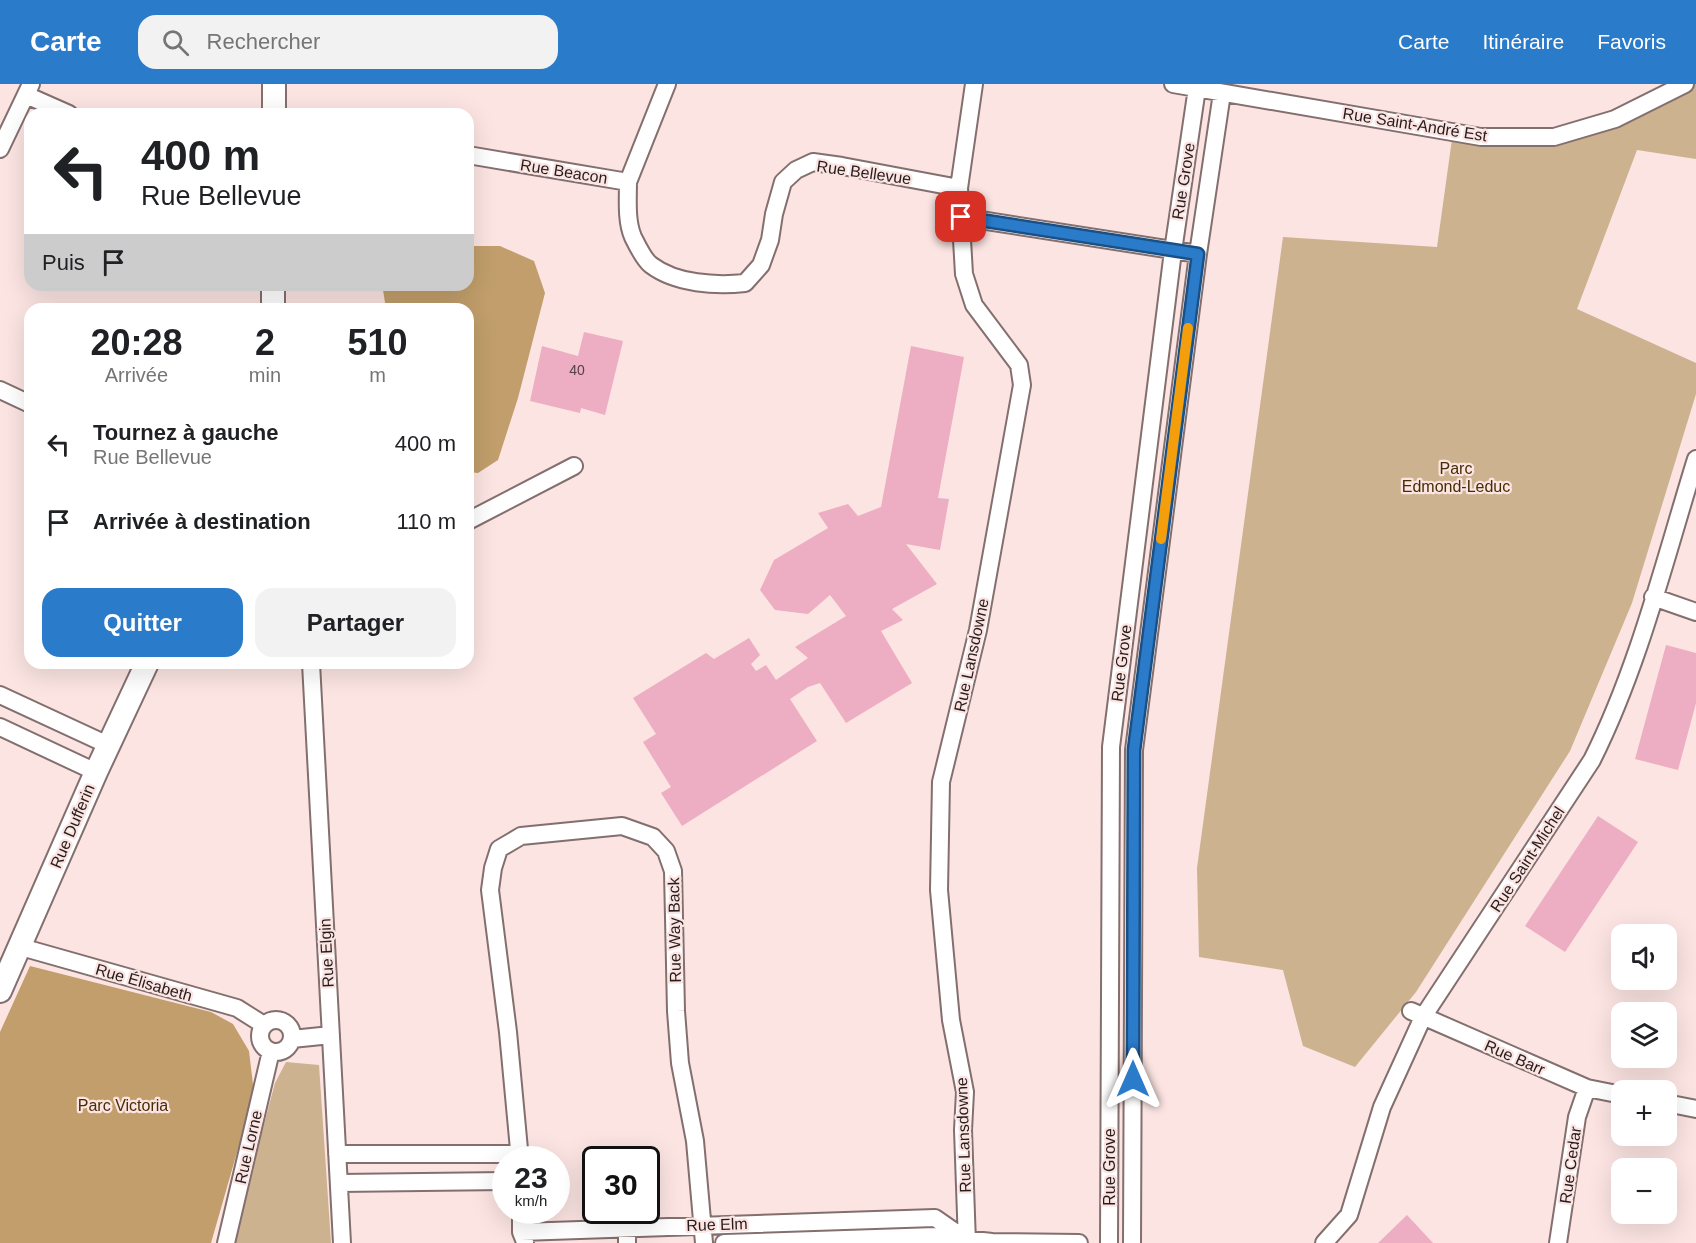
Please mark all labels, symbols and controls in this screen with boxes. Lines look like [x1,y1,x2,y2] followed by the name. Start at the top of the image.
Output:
[138,15,558,69] search box
[30,26,102,57] text: Carte
[159,26,192,59] icon: search
[207,29,320,54] text: Rechercher
[1398,30,1449,53] text: Carte
[1482,30,1564,53] text: Itinéraire
[1597,30,1666,53] text: Favoris
[1342,105,1489,144] street label: Rue Saint-André Est
[42,132,120,210] icon: left
[141,132,260,179] text: 400 m
[1169,141,1198,221] street label: Rue Grove
[519,156,609,187] street label: Rue Beacon
[816,157,912,188] street label: Rue Bellevue
[141,181,302,211] text: Rue Bellevue
[935,191,986,242] pin
[944,200,977,233] icon: arrive
[97,246,130,279] icon: arrive
[42,250,85,275] text: Puis
[90,322,182,363] text: 20:28
[255,322,275,363] text: 2
[347,322,408,363] text: 510
[569,362,585,378] house number: 40
[105,364,168,386] text: Arrivée
[249,364,281,386] text: min
[369,364,386,386] text: m
[93,420,278,445] text: Tournez à gauche
[42,428,75,461] icon: left
[395,431,456,456] text: 400 m
[93,446,212,468] text: Rue Bellevue
[1402,460,1510,495] park label: Parc Edmond-Leduc
[42,506,75,539] icon: arrive
[93,509,311,534] text: Arrivée à destination
[396,509,456,534] text: 110 m
[42,588,243,657] button: Quitter
[255,588,456,657] button: Partager
[951,597,992,713] street label: Rue Lansdowne
[1108,624,1135,702] street label: Rue Grove
[47,782,98,871] street label: Rue Dufferin
[1487,804,1568,915] street label: Rue Saint-Michel
[665,876,684,983] street label: Rue Way Back
[316,918,337,988] street label: Rue Elgin
[1611,924,1677,1224] map controls
[1611,924,1677,990] button: sound
[94,960,194,1004] street label: Rue Élisabeth
[1611,1002,1677,1068] button: layers
[1482,1037,1548,1079] street label: Rue Barr
[1101,1047,1165,1111] position arrow
[953,1077,974,1193] street label: Rue Lansdowne
[1611,1080,1677,1146] button: +
[78,1097,168,1114] park label: Parc Victoria
[232,1109,265,1185] street label: Rue Lorne
[1557,1125,1584,1205] street label: Rue Cedar
[1101,1128,1118,1206] street label: Rue Grove
[582,1146,660,1224] speed limit sign: 30
[1611,1158,1677,1224] button: −
[514,1161,548,1194] text: 23
[515,1192,547,1209] text: km/h
[686,1215,748,1234] street label: Rue Elm

